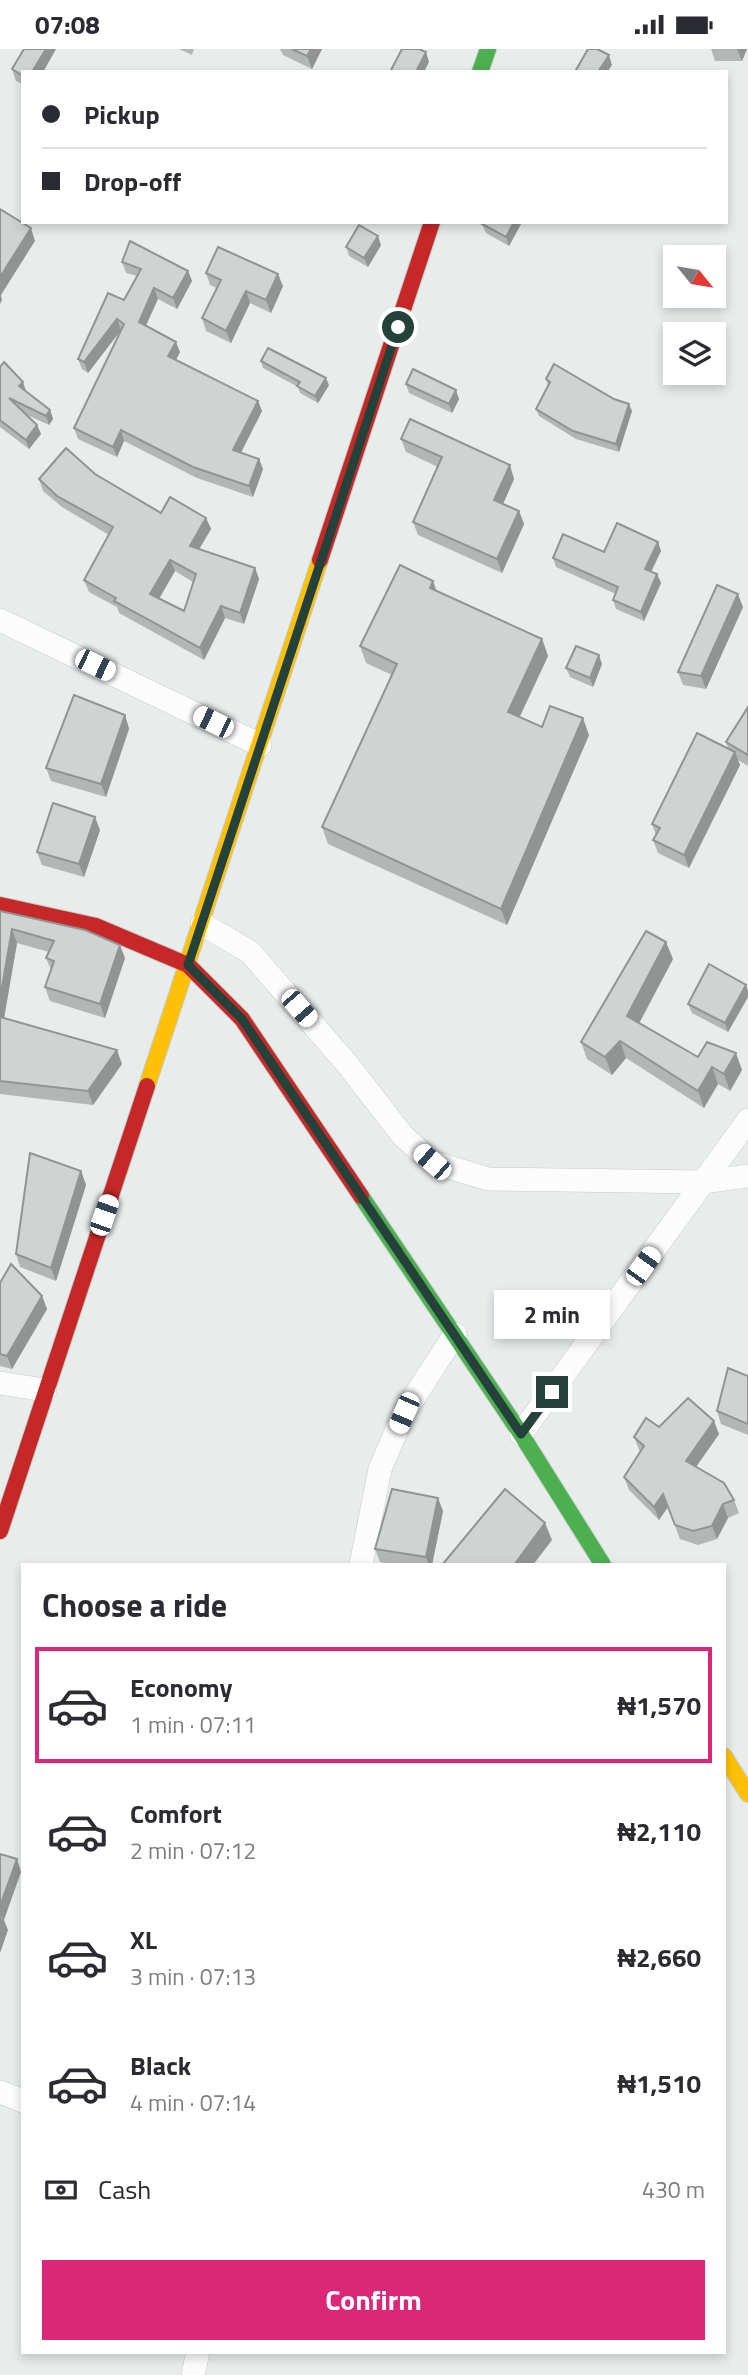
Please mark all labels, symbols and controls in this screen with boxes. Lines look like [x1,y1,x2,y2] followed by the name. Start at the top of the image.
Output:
[35,5,100,44] text: 07:08
[84,95,160,134] text: Pickup
[84,162,181,201] text: Drop-off
[663,245,726,308] north arrow
[663,245,726,385] map controls
[382,311,414,343] route start
[663,322,726,385] button: layers
[72,646,119,684] car
[190,703,237,741] car
[278,985,321,1031] car
[410,1140,455,1184] car
[88,1192,121,1238] car
[623,1243,664,1289] car
[494,1291,610,1339] callout: 2 min
[524,1297,580,1332] text: 2 min
[536,1376,568,1408] route end
[387,1390,422,1436] car
[42,1581,227,1629] text: Choose a ride
[130,1668,232,1707] text: Economy
[46,1674,109,1737] icon: car
[617,1686,701,1725] text: ₦1,570
[130,1707,256,1742] text: 1 min · 07:11
[130,1794,222,1833] text: Comfort
[46,1800,109,1863] icon: car
[617,1812,701,1851] text: ₦2,110
[130,1833,256,1868] text: 2 min · 07:12
[130,1920,157,1959] text: XL
[46,1926,109,1989] icon: car
[617,1938,701,1977] text: ₦2,660
[130,1959,256,1994] text: 3 min · 07:13
[130,2046,191,2085] text: Black
[46,2052,109,2115] icon: car
[617,2064,701,2103] text: ₦1,510
[130,2085,256,2120] text: 4 min · 07:14
[98,2170,151,2209] text: Cash
[42,2171,80,2209] icon: cash
[642,2172,705,2207] text: 430 m
[42,2260,705,2340] button: Confirm

